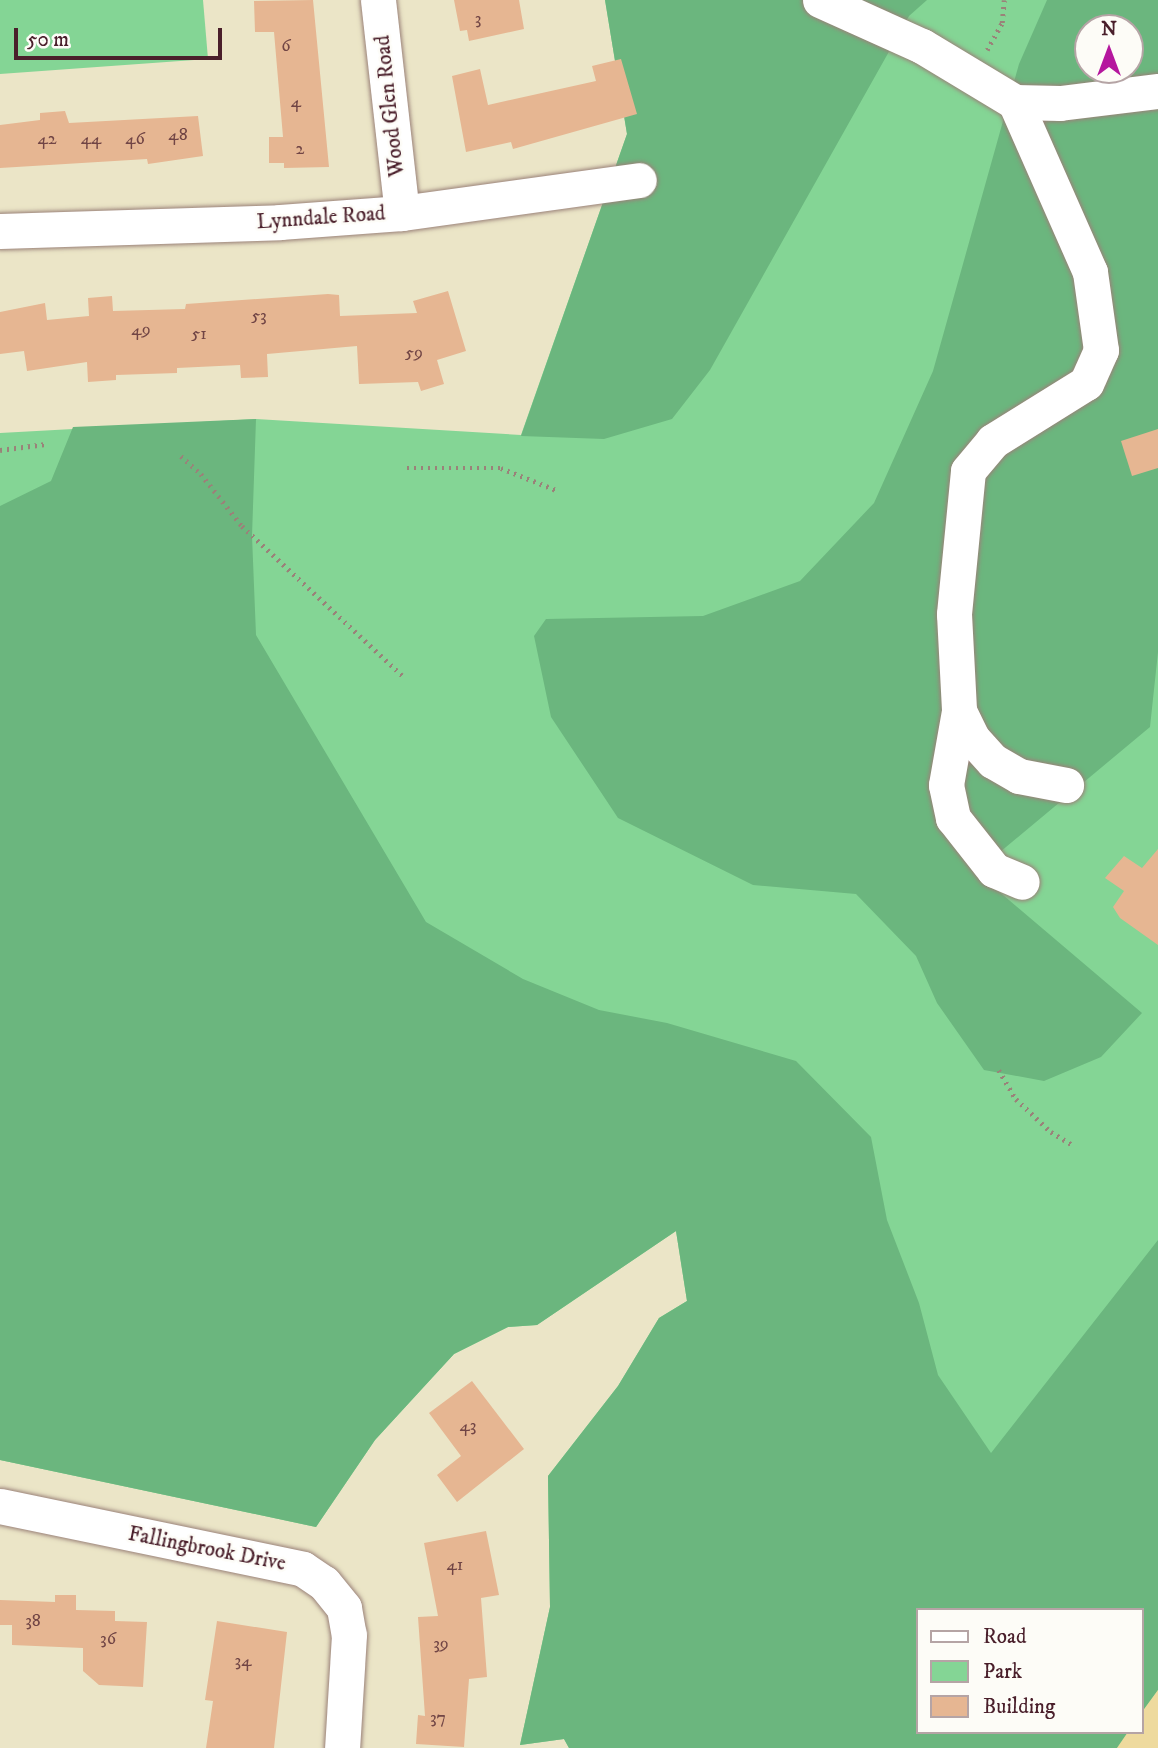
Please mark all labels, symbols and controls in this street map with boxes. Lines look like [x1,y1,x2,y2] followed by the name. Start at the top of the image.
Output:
[475,8,481,30] house number: 3
[18,14,226,58] scale bar
[1074,14,1144,84] north arrow
[1101,18,1117,41] text: N
[27,27,69,53] text: 50 m
[370,34,410,178] street label: Wood Glen Road
[281,35,291,57] house number: 6
[291,91,301,113] house number: 4
[168,124,188,146] house number: 48
[37,128,57,150] house number: 42
[81,128,101,150] house number: 44
[125,128,145,150] house number: 46
[296,138,304,160] house number: 2
[256,201,386,235] street label: Lynndale Road
[251,305,267,327] house number: 53
[131,319,151,341] house number: 49
[191,323,207,345] house number: 51
[405,342,423,364] house number: 59
[459,1415,477,1437] house number: 43
[126,1521,288,1577] street label: Fallingbrook Drive
[447,1554,463,1576] house number: 41
[916,1608,1144,1734] legend
[25,1610,41,1632] house number: 38
[983,1624,1027,1650] text: Road
[100,1628,116,1650] house number: 36
[433,1633,449,1655] house number: 39
[234,1650,252,1672] house number: 34
[983,1659,1022,1685] text: Park
[983,1694,1055,1720] text: Building
[430,1707,446,1729] house number: 37

